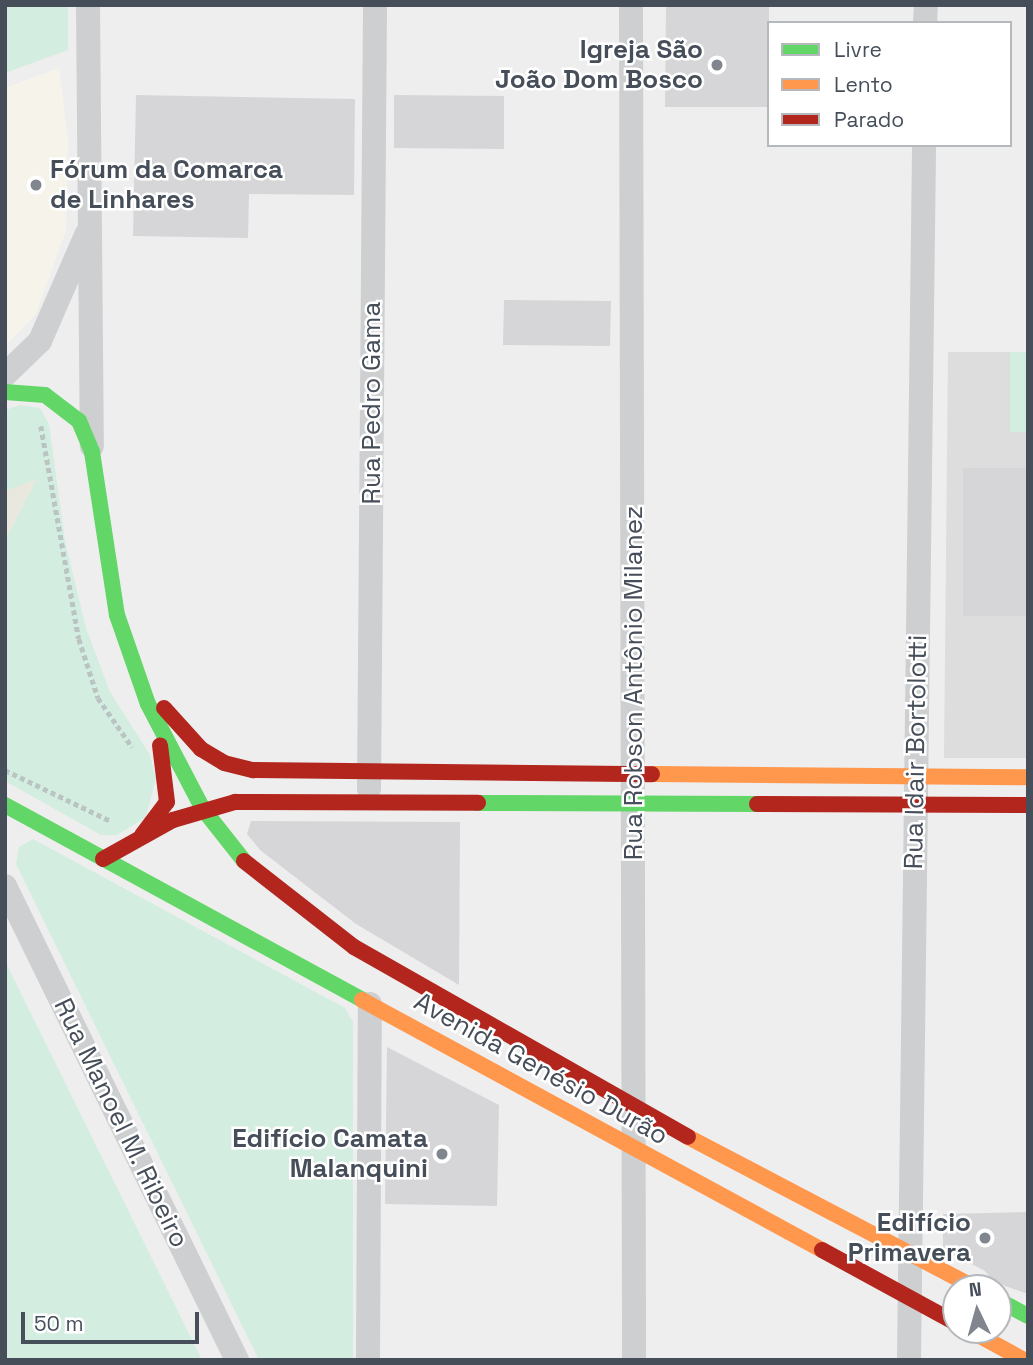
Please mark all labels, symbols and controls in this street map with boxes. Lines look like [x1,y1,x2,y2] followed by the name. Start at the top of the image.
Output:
[767,21,1012,147] legend
[495,34,703,96] place label: Igreja São João Dom Bosco
[834,36,882,63] text: Livre
[709,57,725,73] marker: Igreja São João Dom Bosco
[834,71,893,98] text: Lento
[834,106,904,133] text: Parado
[50,154,283,216] place label: Fórum da Comarca de Linhares
[28,177,44,193] marker: Fórum da Comarca de Linhares
[356,302,388,504] street label: Rua Pedro Gama
[618,506,650,860] street label: Rua Robson Antônio Milanez
[898,634,934,870] street label: Rua Idair Bortolotti
[409,986,673,1152] street label: Avenida Genésio Durão
[47,993,195,1253] street label: Rua Manoel M. Ribeiro
[232,1123,428,1184] place label: Edifício Camata Malanquini
[434,1146,450,1162] marker: Edifício Camata Malanquini
[848,1207,971,1268] place label: Edifício Primavera
[977,1230,993,1246] marker: Edifício Primavera
[942,1274,1012,1344] north arrow
[968,1277,983,1303] text: N
[24,1298,203,1342] scale bar
[34,1310,84,1337] text: 50 m

